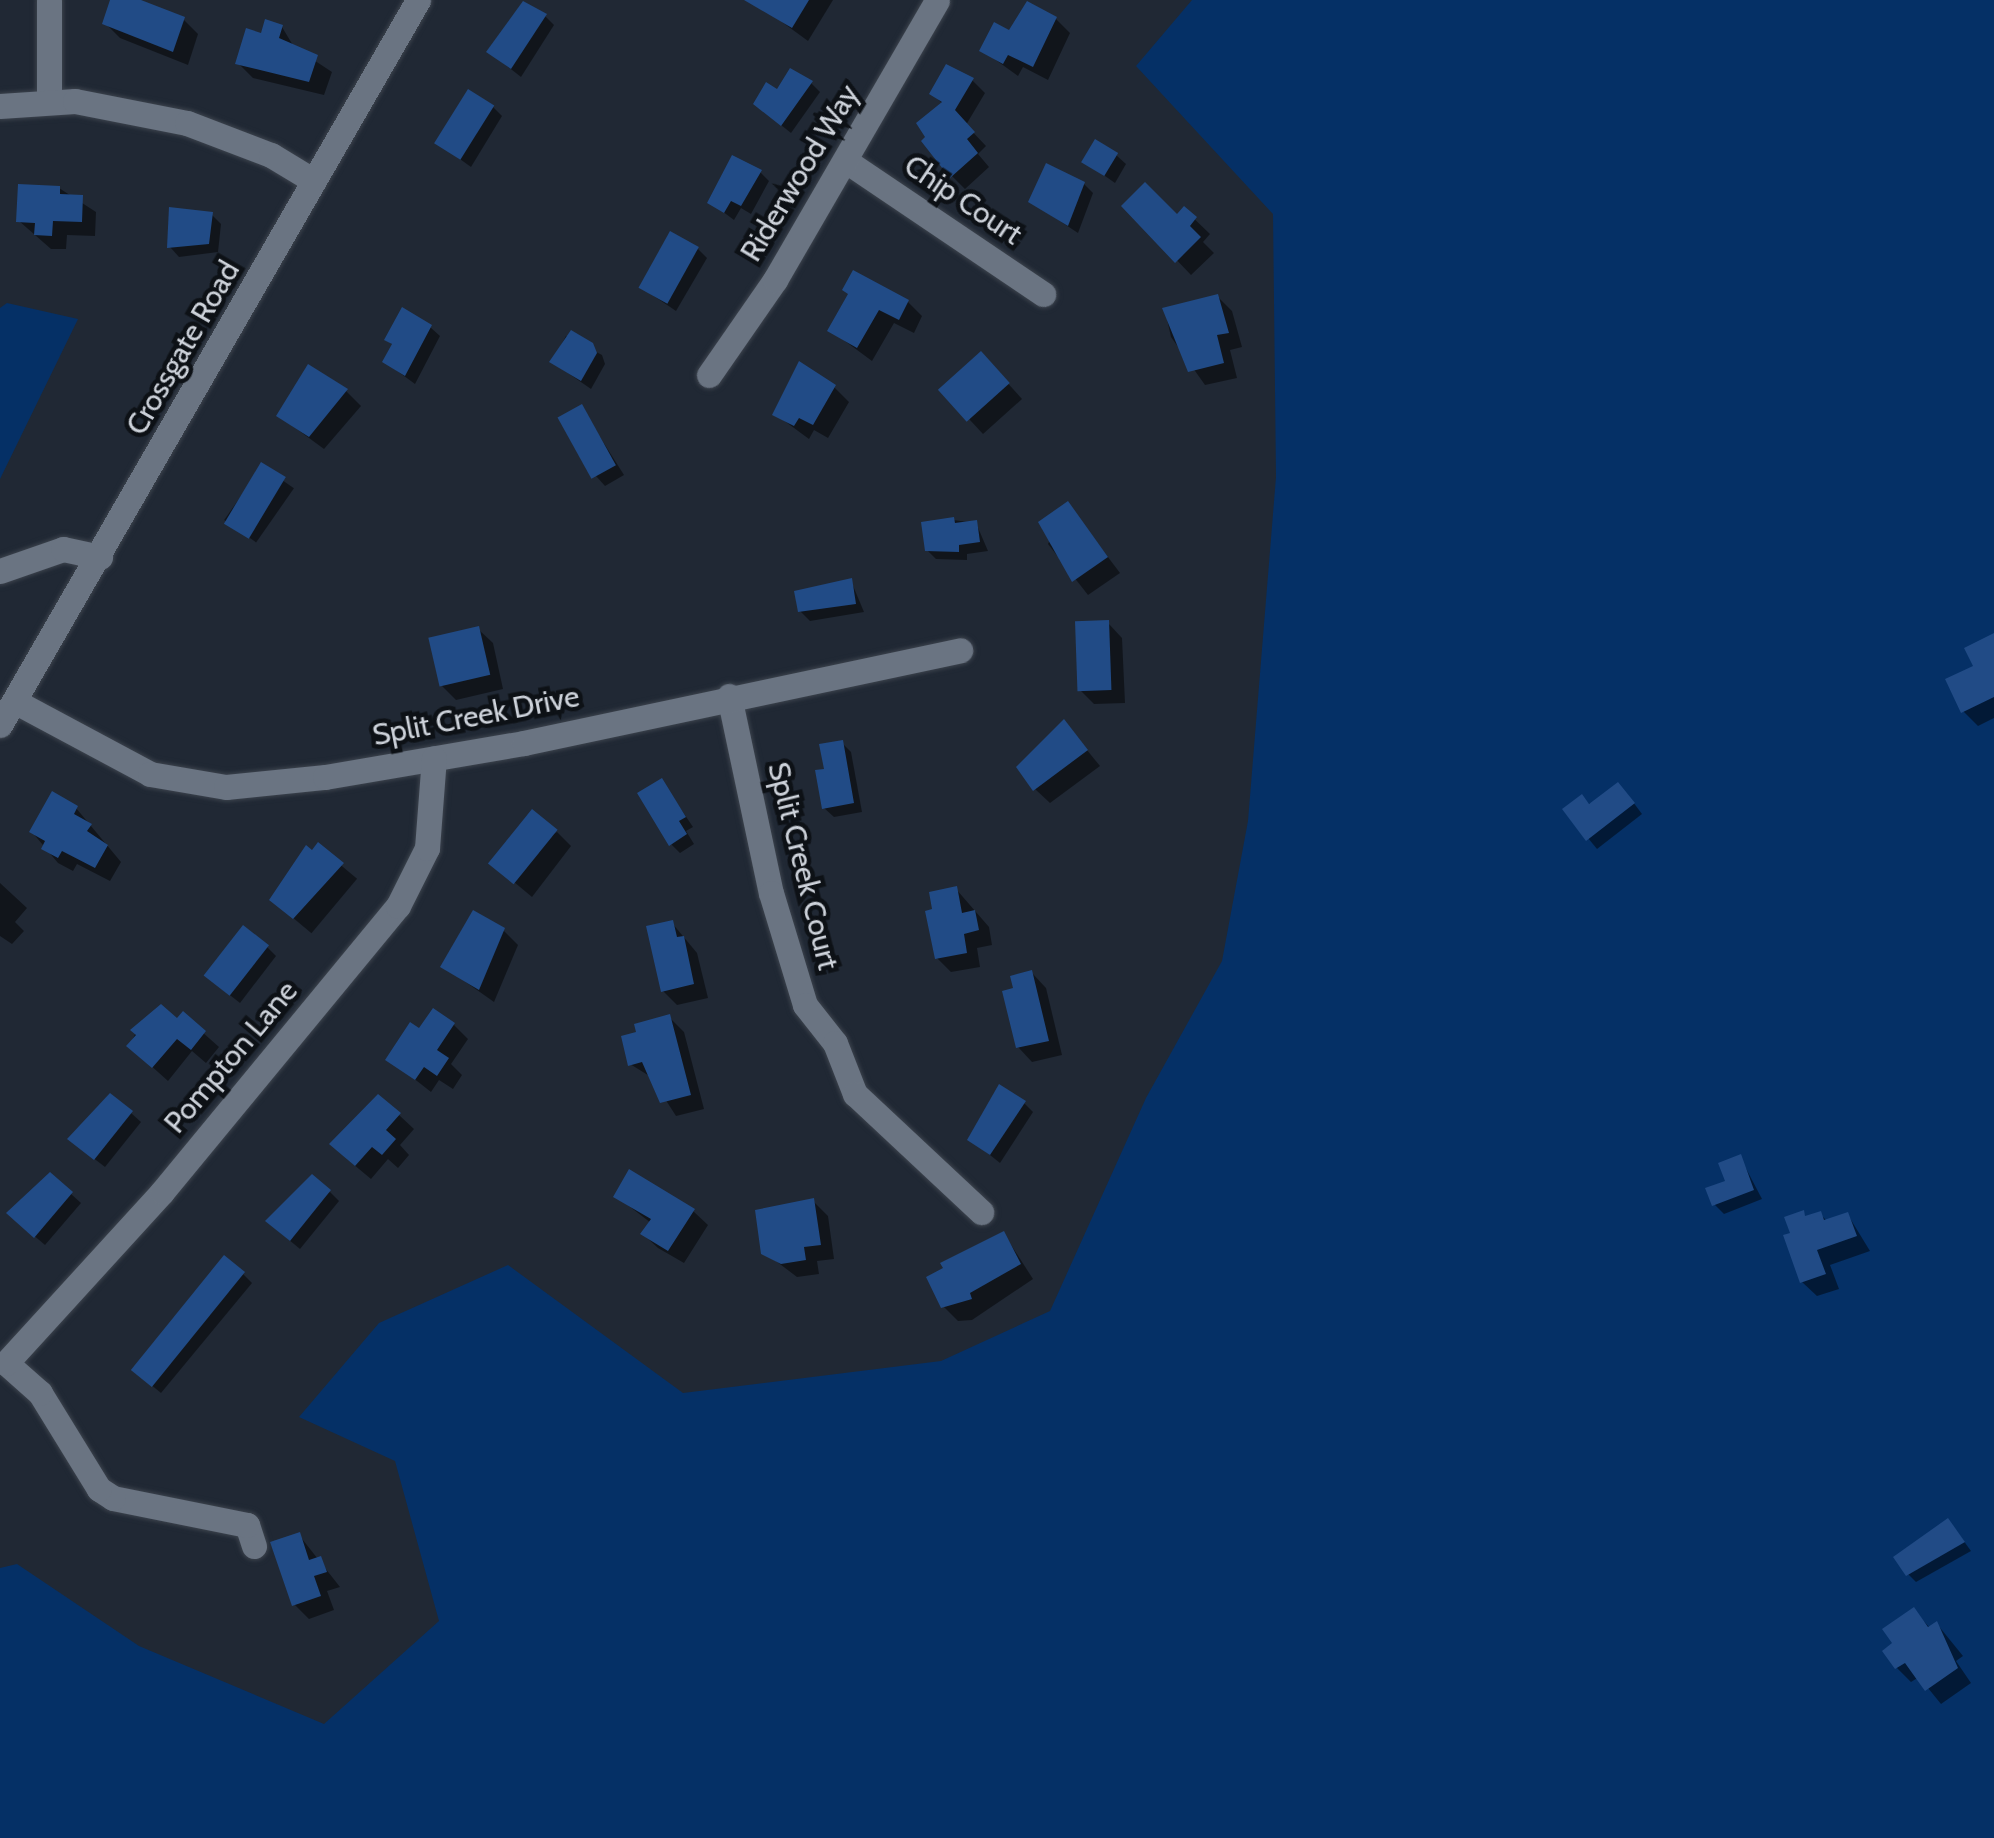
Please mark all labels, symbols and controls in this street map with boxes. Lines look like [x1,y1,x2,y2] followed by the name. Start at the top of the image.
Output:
[733,78,867,268] street label: Riderwood Way
[897,147,1029,253] street label: Chip Court
[119,255,247,441] street label: Crossgate Road
[370,678,582,754] street label: Split Creek Drive
[760,759,846,973] street label: Split Creek Court
[157,974,305,1140] street label: Pompton Lane

